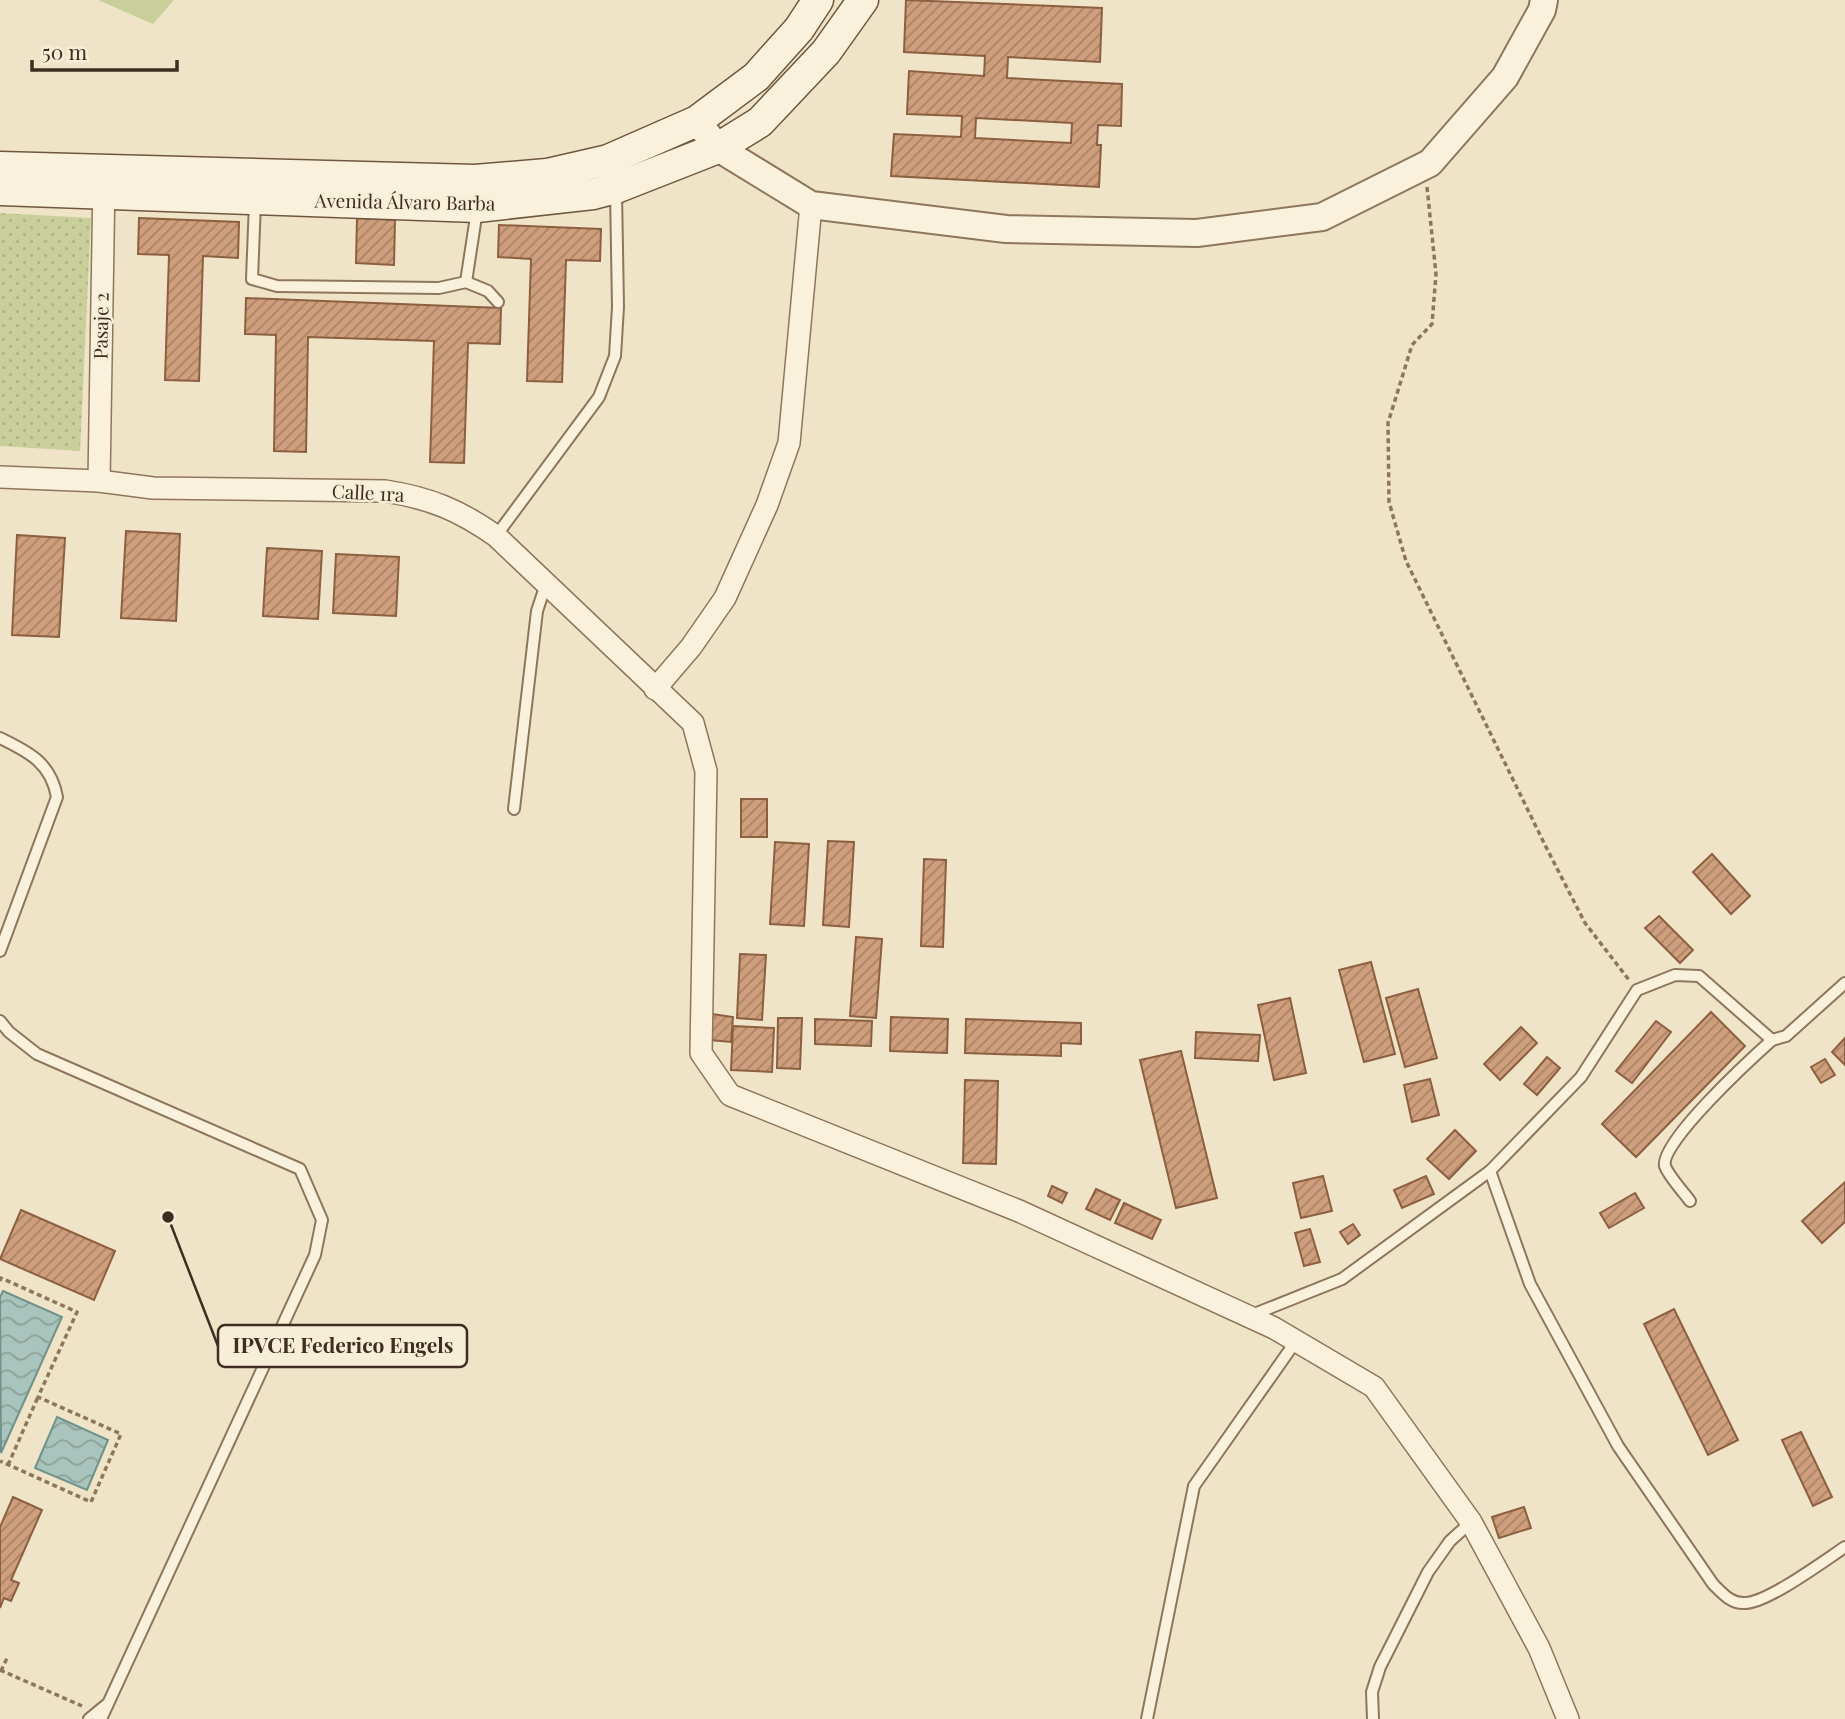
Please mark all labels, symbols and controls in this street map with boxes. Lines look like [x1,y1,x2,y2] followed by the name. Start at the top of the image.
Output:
[32,28,177,72] scale bar
[42,37,88,65] text: 50 m
[313,186,496,216] street label: Avenida Álvaro Barba
[86,292,114,360] street label: Pasaje 2
[331,477,405,507] street label: Calle 1ra
[218,1325,467,1367] callout: IPVCE Federico Engels
[233,1330,453,1358] text: IPVCE Federico Engels

